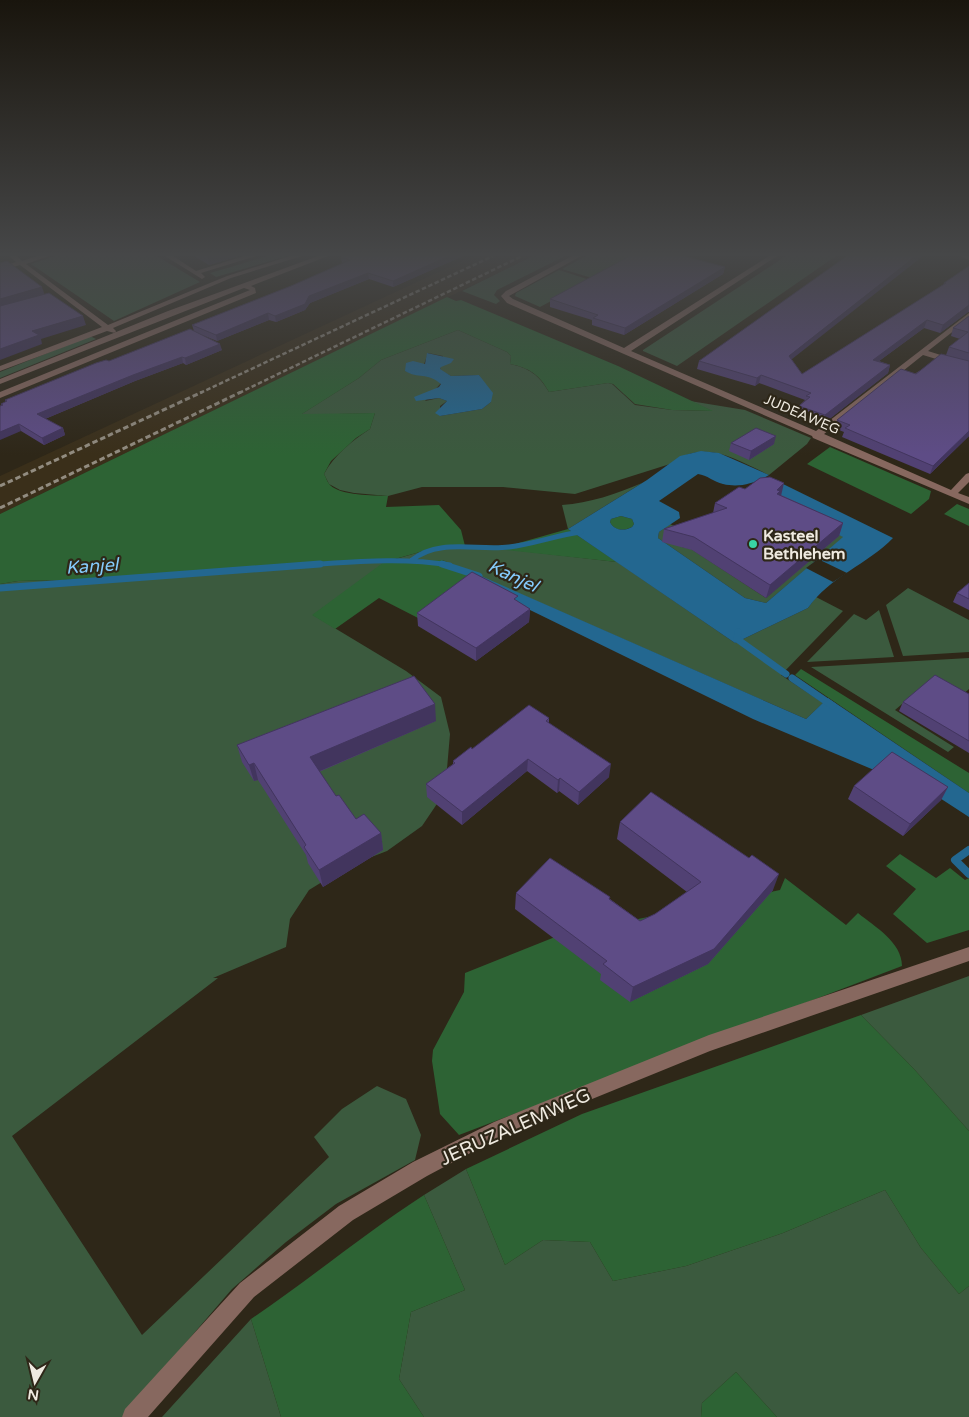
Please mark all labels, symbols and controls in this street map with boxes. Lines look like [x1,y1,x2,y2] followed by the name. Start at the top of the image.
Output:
[761,391,842,438] street label: JUDEAWEG
[763,526,845,564] place label: Kasteel Bethlehem
[747,538,759,550] marker: Kasteel Bethlehem
[65,553,121,579] water label: Kanjel
[485,555,544,598] water label: Kanjel
[437,1084,594,1170] street label: JERUZALEMWEG
[10,1357,60,1407] north arrow
[27,1385,40,1404] text: N

